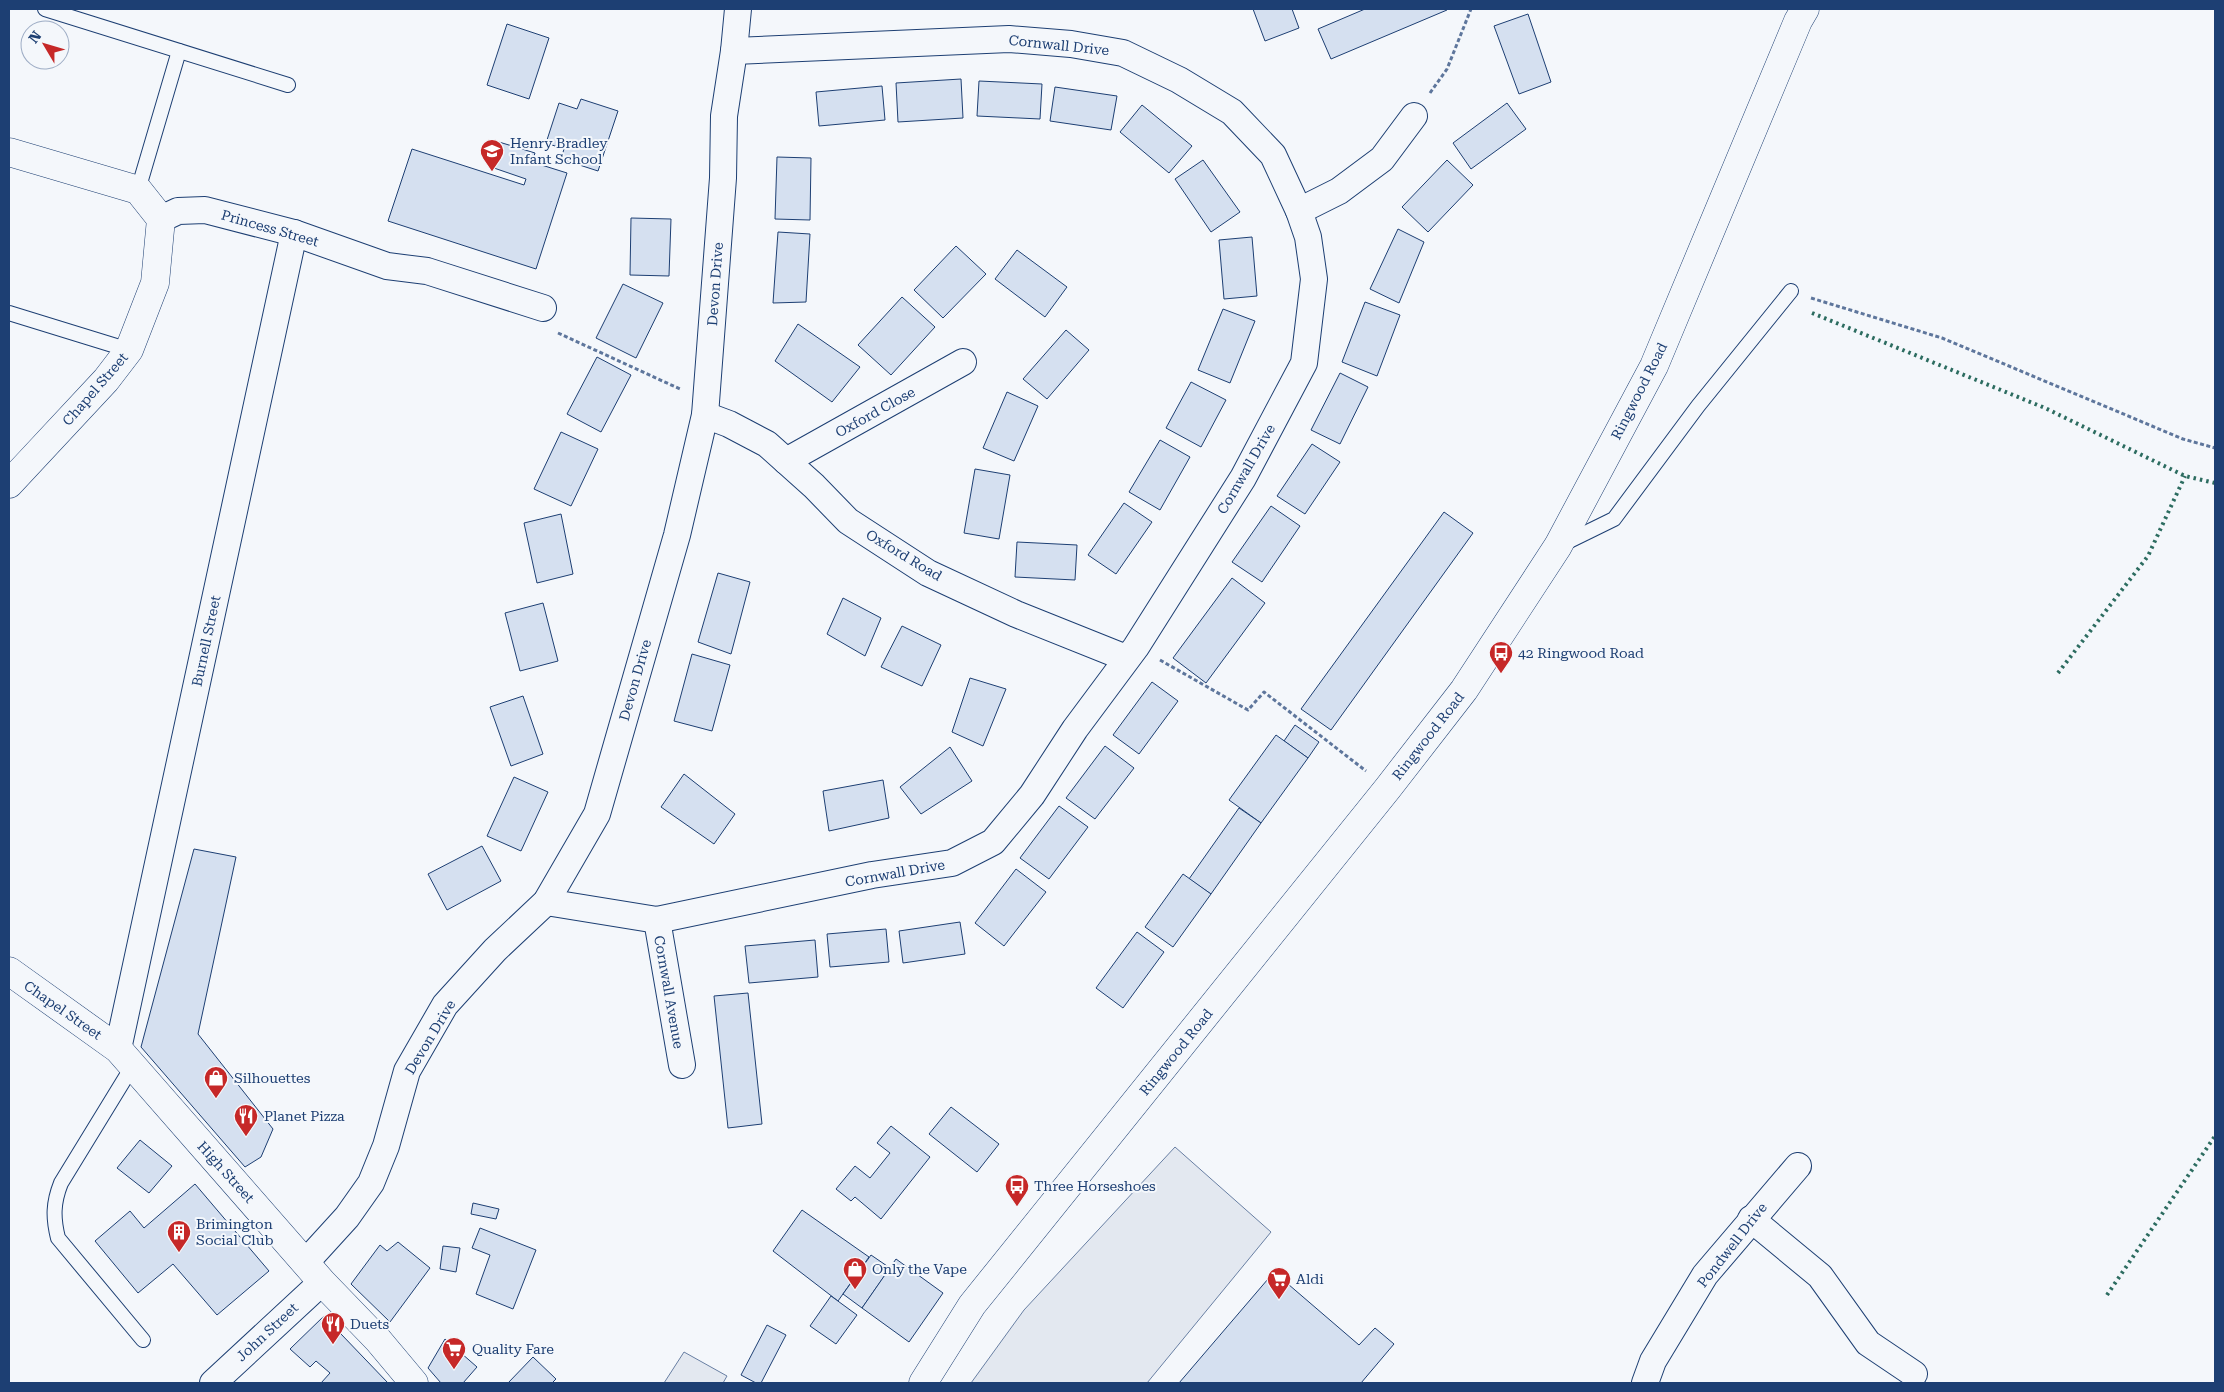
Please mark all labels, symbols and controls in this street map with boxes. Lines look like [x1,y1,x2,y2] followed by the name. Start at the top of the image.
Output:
[20,20,70,70] north arrow
[25,28,45,46] text: N
[1008,32,1110,58] street label: Cornwall Drive
[510,135,608,167] place label: Henry Bradley Infant School
[479,138,505,172] school or university icon: Henry Bradley Infant School
[219,206,321,250] street label: Princess Street
[704,241,726,326] street label: Devon Drive
[1608,340,1670,442] street label: Ringwood Road
[59,349,131,429] street label: Chapel Street
[832,383,918,440] street label: Oxford Close
[1214,421,1278,517] street label: Cornwall Drive
[863,526,945,584] street label: Oxford Road
[189,594,223,688] street label: Burnell Street
[616,637,654,723] street label: Devon Drive
[1488,640,1514,674] bus stop icon: 42 Ringwood Road
[1518,645,1644,661] place label: 42 Ringwood Road
[1389,689,1467,783] street label: Ringwood Road
[844,856,946,890] street label: Cornwall Drive
[651,934,687,1050] street label: Cornwall Avenue
[21,977,105,1043] street label: Chapel Street
[402,997,459,1077] street label: Devon Drive
[1136,1005,1216,1099] street label: Ringwood Road
[203,1065,229,1099] shop icon: Silhouettes
[234,1070,311,1086] place label: Silhouettes
[233,1103,259,1137] restaurant icon: Planet Pizza
[264,1108,345,1124] place label: Planet Pizza
[194,1138,258,1206] street label: High Street
[1004,1173,1030,1207] bus stop icon: Three Horseshoes
[1034,1178,1156,1194] place label: Three Horseshoes
[1694,1199,1770,1290] street label: Pondwell Drive
[196,1216,273,1248] place label: Brimington Social Club
[166,1219,192,1253] building icon: Brimington Social Club
[842,1256,868,1290] shop icon: Only the Vape
[872,1261,967,1277] place label: Only the Vape
[1266,1266,1292,1300] supermarket icon: Aldi
[1296,1271,1324,1287] place label: Aldi
[233,1300,301,1364] street label: John Street
[320,1311,346,1345] restaurant icon: Duets
[350,1316,389,1332] place label: Duets
[441,1336,467,1370] supermarket icon: Quality Fare
[472,1341,554,1357] place label: Quality Fare

